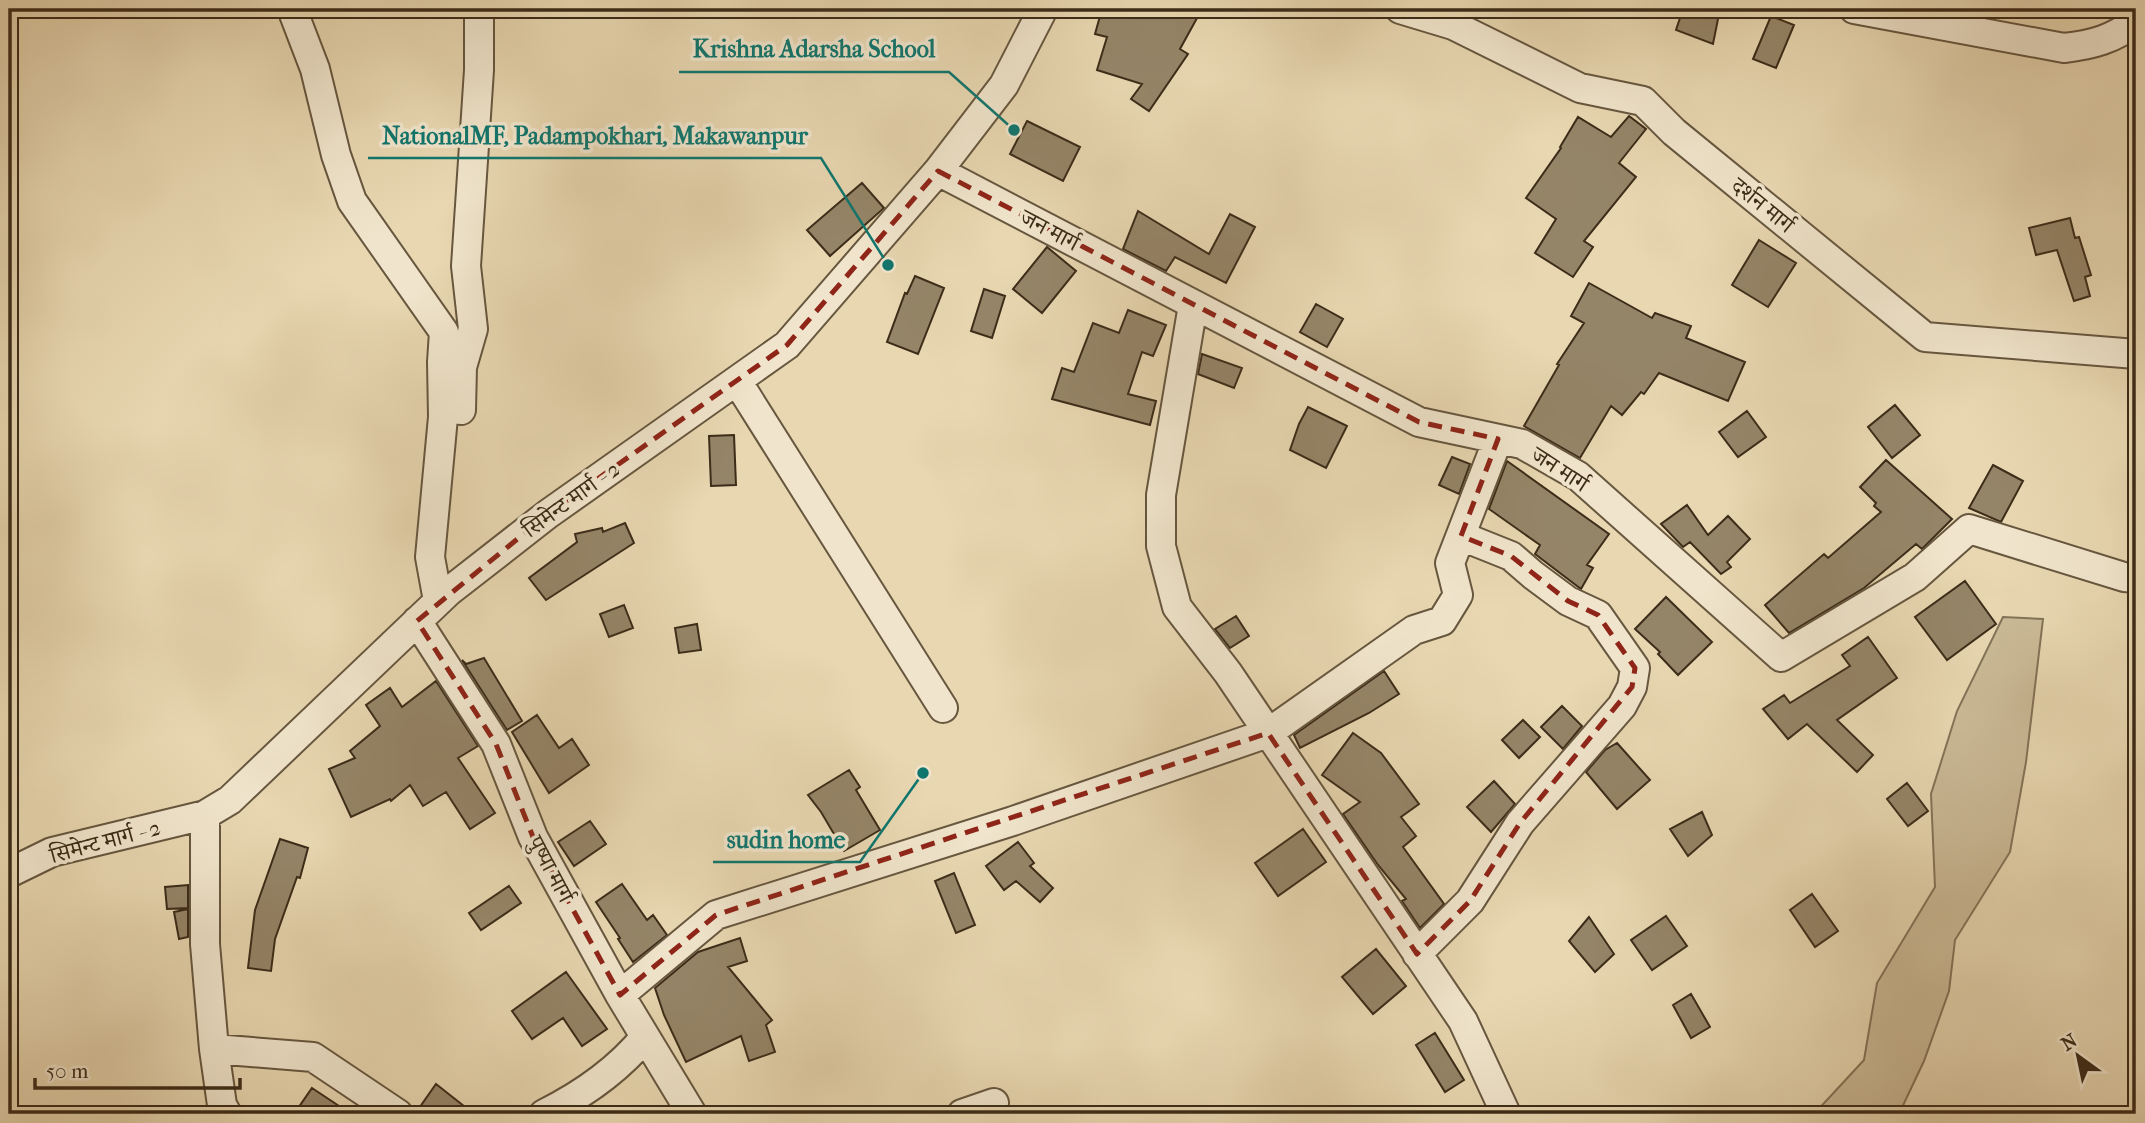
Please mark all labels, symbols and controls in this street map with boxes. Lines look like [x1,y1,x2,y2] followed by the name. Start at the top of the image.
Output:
[679,27,949,72] callout: Krishna Adarsha School
[693,35,936,63] text: Krishna Adarsha School
[368,113,821,158] callout: NationalMF, Padampokhari, Makawanpur
[382,122,809,150] text: NationalMF, Padampokhari, Makawanpur
[1725,171,1800,239] street label: दर्शन मार्ग
[1015,203,1085,258] street label: जन मार्ग
[1525,440,1594,498] street label: जन मार्ग
[517,455,625,544] street label: सिमेन्ट मार्ग - 2
[46,814,164,869] street label: सिमेन्ट मार्ग - 2
[713,817,860,862] callout: sudin home
[727,826,845,854] text: sudin home
[521,830,580,908] street label: पुष्पा मार्ग
[2044,1021,2114,1092] north arrow
[2057,1029,2082,1056] text: N
[35,1046,240,1090] scale bar
[46,1059,89,1083] text: 50 m

